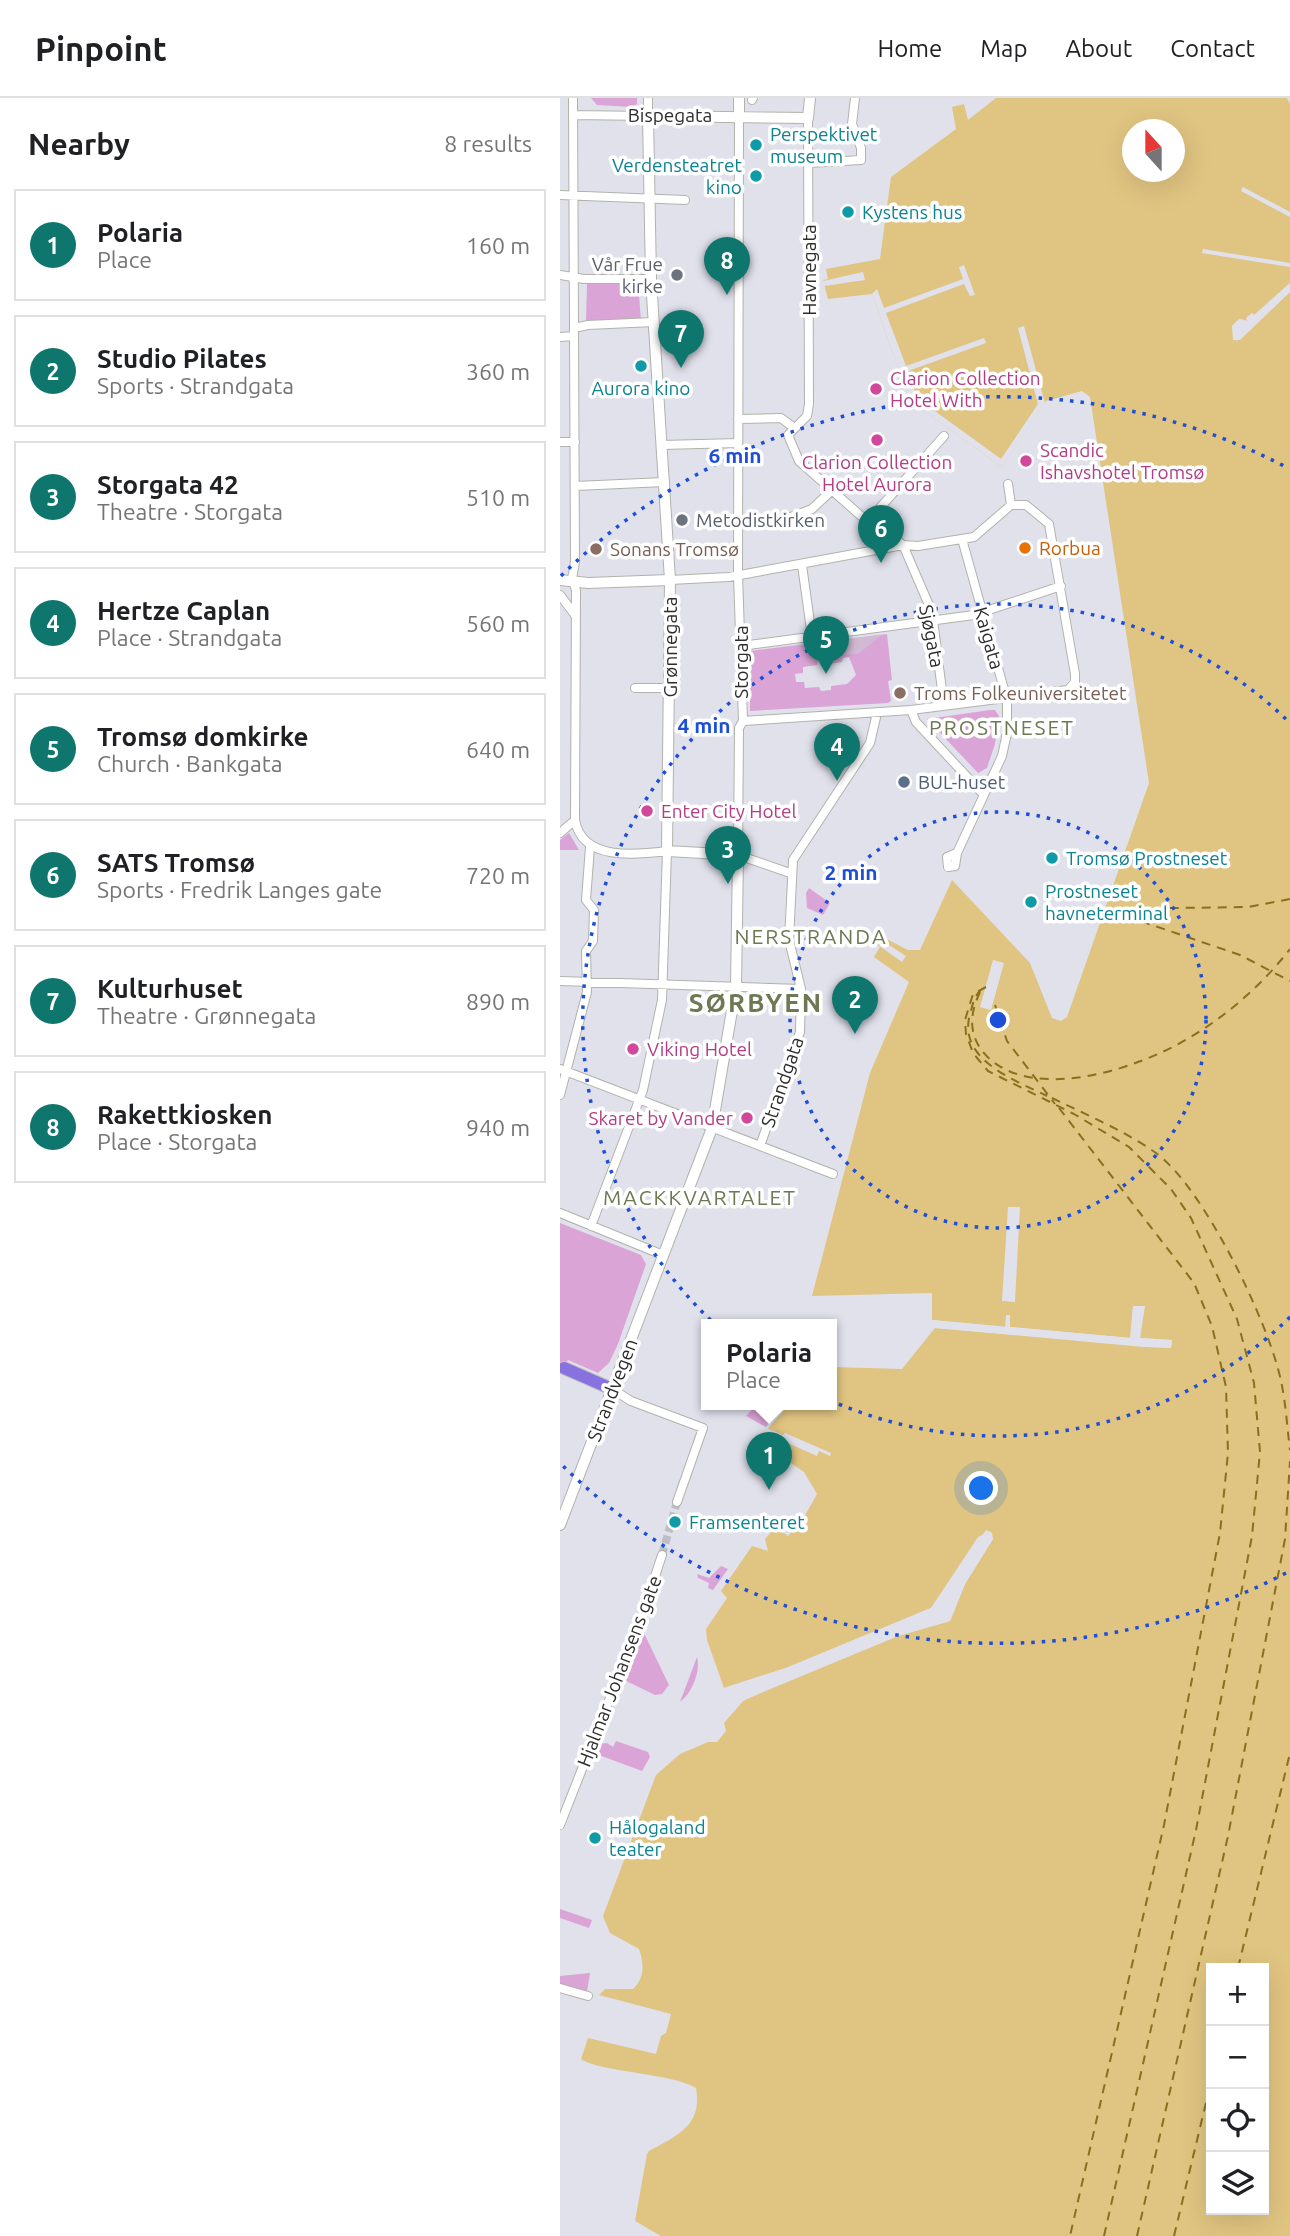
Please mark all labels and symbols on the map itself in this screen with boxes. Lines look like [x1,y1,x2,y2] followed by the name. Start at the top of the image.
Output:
[628,104,712,126] street label: Bispegata
[1122,119,1185,182] north arrow
[770,123,878,167] place label: Perspektivet museum
[748,137,764,153] marker: Perspektivet museum
[612,154,743,198] place label: Verdensteatret kino
[748,168,764,184] marker: Verdensteatret kino
[862,201,962,223] place label: Kystens hus
[840,204,856,220] marker: Kystens hus
[798,224,820,316] street label: Havnegata
[704,237,750,295] pin: 8
[592,253,663,297] place label: Vår Frue kirke
[669,267,685,283] marker: Vår Frue kirke
[658,310,704,368] pin: 7
[633,358,649,374] marker: Aurora kino
[890,367,1041,411] place label: Clarion Collection Hotel With
[592,377,690,399] place label: Aurora kino
[868,381,884,397] marker: Clarion Collection Hotel With
[869,432,885,448] marker: Clarion Collection Hotel Aurora
[1040,439,1204,483] place label: Scandic Ishavshotel Tromsø
[708,443,762,467] text: 6 min
[802,451,952,495] place label: Clarion Collection Hotel Aurora
[1018,453,1034,469] marker: Scandic Ishavshotel Tromsø
[858,505,904,563] pin: 6
[696,509,825,531] place label: Metodistkirken
[674,512,690,528] marker: Metodistkirken
[1039,537,1101,559] place label: Rorbua
[610,538,739,560] place label: Sonans Tromsø
[1017,540,1033,556] marker: Rorbua
[588,541,604,557] marker: Sonans Tromsø
[659,597,681,697] street label: Grønnegata
[915,603,949,669] street label: Sjøgata
[970,604,1008,672] street label: Kaigata
[803,616,849,674] pin: 5
[730,625,752,699] street label: Storgata
[914,682,1127,704] place label: Troms Folkeuniversitetet
[892,685,908,701] marker: Troms Folkeuniversitetet
[677,713,731,737] text: 4 min
[929,715,1075,739] district label: PROSTNESET
[814,723,860,781] pin: 4
[918,771,1006,793] place label: BUL-huset
[896,774,912,790] marker: BUL-huset
[661,800,797,822] place label: Enter City Hotel
[639,803,655,819] marker: Enter City Hotel
[705,826,751,884] pin: 3
[1066,847,1228,869] place label: Tromsø Prostneset
[1044,850,1060,866] marker: Tromsø Prostneset
[824,860,878,884] text: 2 min
[1045,880,1168,924] place label: Prostneset havneterminal
[1023,894,1039,910] marker: Prostneset havneterminal
[734,924,888,948] district label: NERSTRANDA
[832,976,878,1034] pin: 2
[689,988,823,1017] district label: SØRBYEN
[986,1008,1010,1032] centre of rings
[756,1034,808,1130] street label: Strandgata
[647,1038,752,1060] place label: Viking Hotel
[625,1041,641,1057] marker: Viking Hotel
[588,1107,733,1129] place label: Skaret by Vander
[739,1110,755,1126] marker: Skaret by Vander
[603,1185,797,1209] district label: MACKKVARTALET
[582,1335,642,1445] street label: Strandvegen
[746,1432,792,1490] pin: 1
[964,1471,998,1505] your location
[689,1511,805,1533] place label: Framsenteret
[667,1514,683,1530] marker: Framsenteret
[572,1572,666,1770] street label: Hjalmar Johansens gate
[609,1816,706,1860] place label: Hålogaland teater
[587,1830,603,1846] marker: Hålogaland teater

